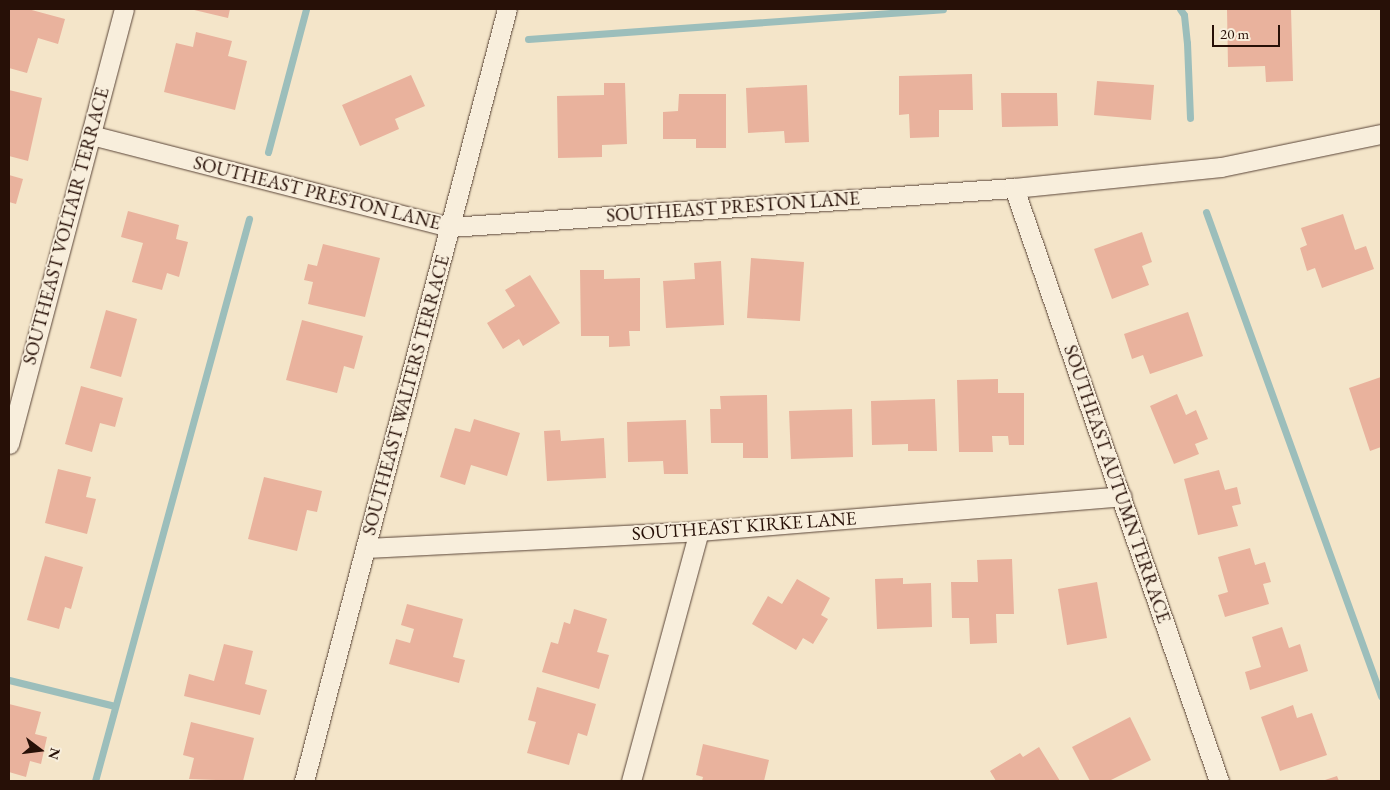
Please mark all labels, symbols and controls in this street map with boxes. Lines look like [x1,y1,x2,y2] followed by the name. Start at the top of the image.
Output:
[1215,15,1282,47] scale bar
[1220,24,1249,43] text: 20 m
[18,85,114,367] street label: SOUTHEAST VOLTAIR TERRACE
[191,151,443,235] street label: SOUTHEAST PRESTON LANE
[606,187,860,227] street label: SOUTHEAST PRESTON LANE
[358,252,454,538] street label: SOUTHEAST WALTERS TERRACE
[1059,342,1175,626] street label: SOUTHEAST AUTUMN TERRACE
[631,507,857,545] street label: SOUTHEAST KIRKE LANE
[15,725,65,775] north arrow
[44,746,65,762] text: N

